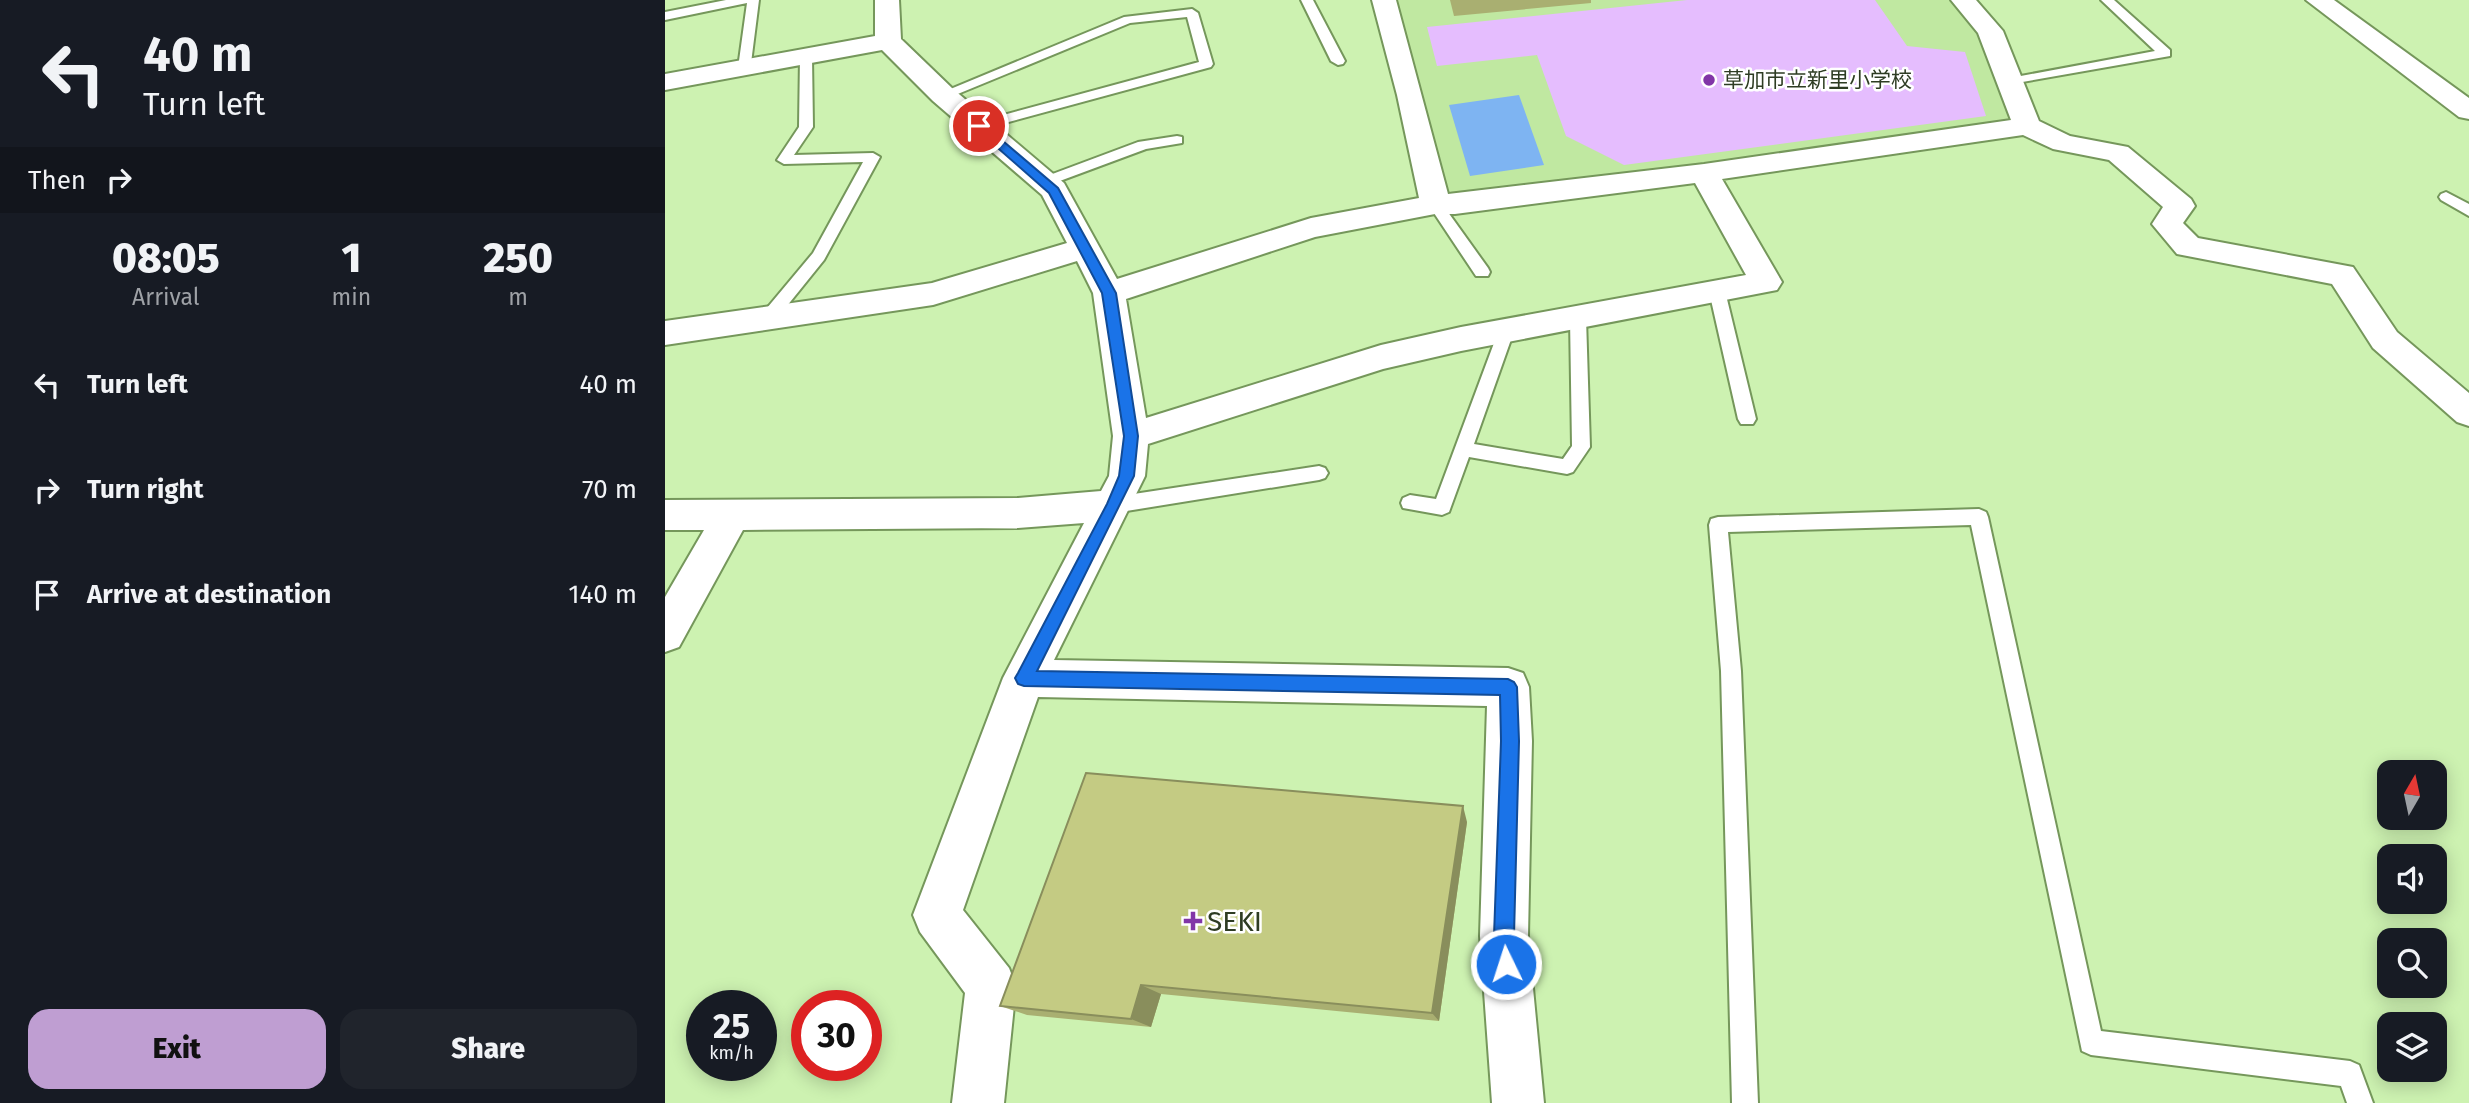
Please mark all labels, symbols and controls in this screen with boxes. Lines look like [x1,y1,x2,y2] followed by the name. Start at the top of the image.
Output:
[143,25,252,84] text: 40 m
[28,28,119,119] icon: left
[1723,67,1912,93] place label: 草加市立新里小学校
[1701,72,1717,88] marker: 草加市立新里小学校
[143,85,265,123] text: Turn left
[949,96,1009,156] pin
[960,107,998,145] icon: arrive
[100,161,138,199] icon: right
[28,165,86,196] text: Then
[112,233,220,283] text: 08:05
[341,233,361,283] text: 1
[483,233,553,283] text: 250
[132,283,199,311] text: Arrival
[332,283,371,311] text: min
[508,283,528,311] text: m
[28,366,66,404] icon: left
[87,369,188,400] text: Turn left
[579,369,637,400] text: 40 m
[28,471,66,509] icon: right
[87,474,204,505] text: Turn right
[582,474,637,505] text: 70 m
[28,576,66,614] icon: arrive
[87,579,331,610] text: Arrive at destination
[568,579,637,610] text: 140 m
[2377,760,2447,830] north arrow
[2377,760,2447,1082] map controls
[2377,844,2447,914] button: sound
[1207,905,1262,938] place label: SEKI
[1185,913,1201,929] marker: SEKI
[1469,927,1543,1001] position arrow
[2377,928,2447,998] button: search
[791,990,882,1081] speed limit sign: 30
[713,1005,750,1047] text: 25
[28,1009,326,1089] button: Exit
[340,1009,637,1089] button: Share
[2377,1012,2447,1082] button: layers
[709,1042,754,1064] text: km/h

